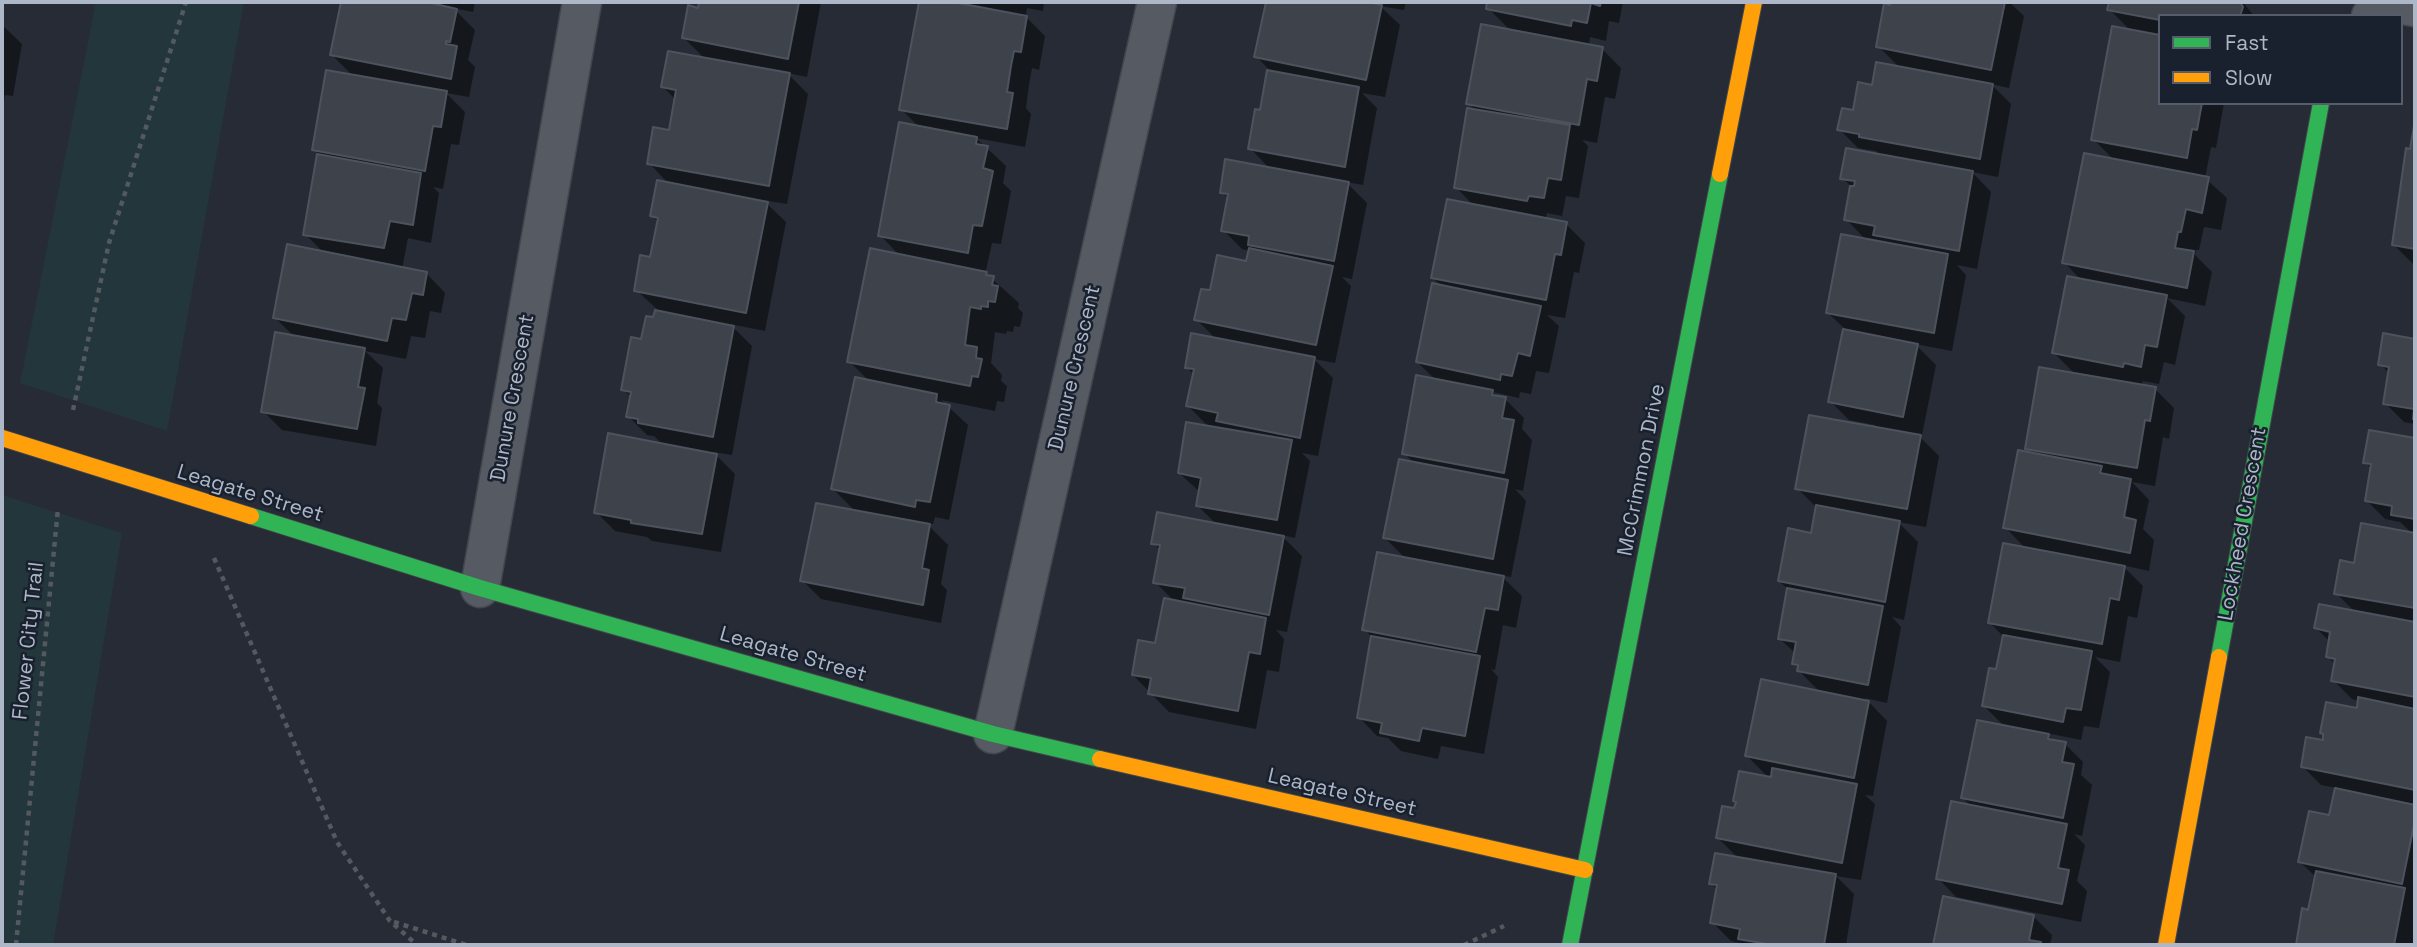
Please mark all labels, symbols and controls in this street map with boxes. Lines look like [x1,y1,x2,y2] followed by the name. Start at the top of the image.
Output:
[2158,14,2403,105] legend
[2225,29,2269,56] text: Fast
[2225,64,2273,91] text: Slow
[1044,283,1106,453] street label: Dunure Crescent
[486,312,540,484] street label: Dunure Crescent
[1613,382,1671,558] street label: McCrimmon Drive
[2214,425,2272,623] street label: Lockheed Crescent
[174,460,326,528] street label: Leagate Street
[8,561,50,721] street label: Flower City Trail
[717,622,869,688] street label: Leagate Street
[1265,764,1419,822] street label: Leagate Street

